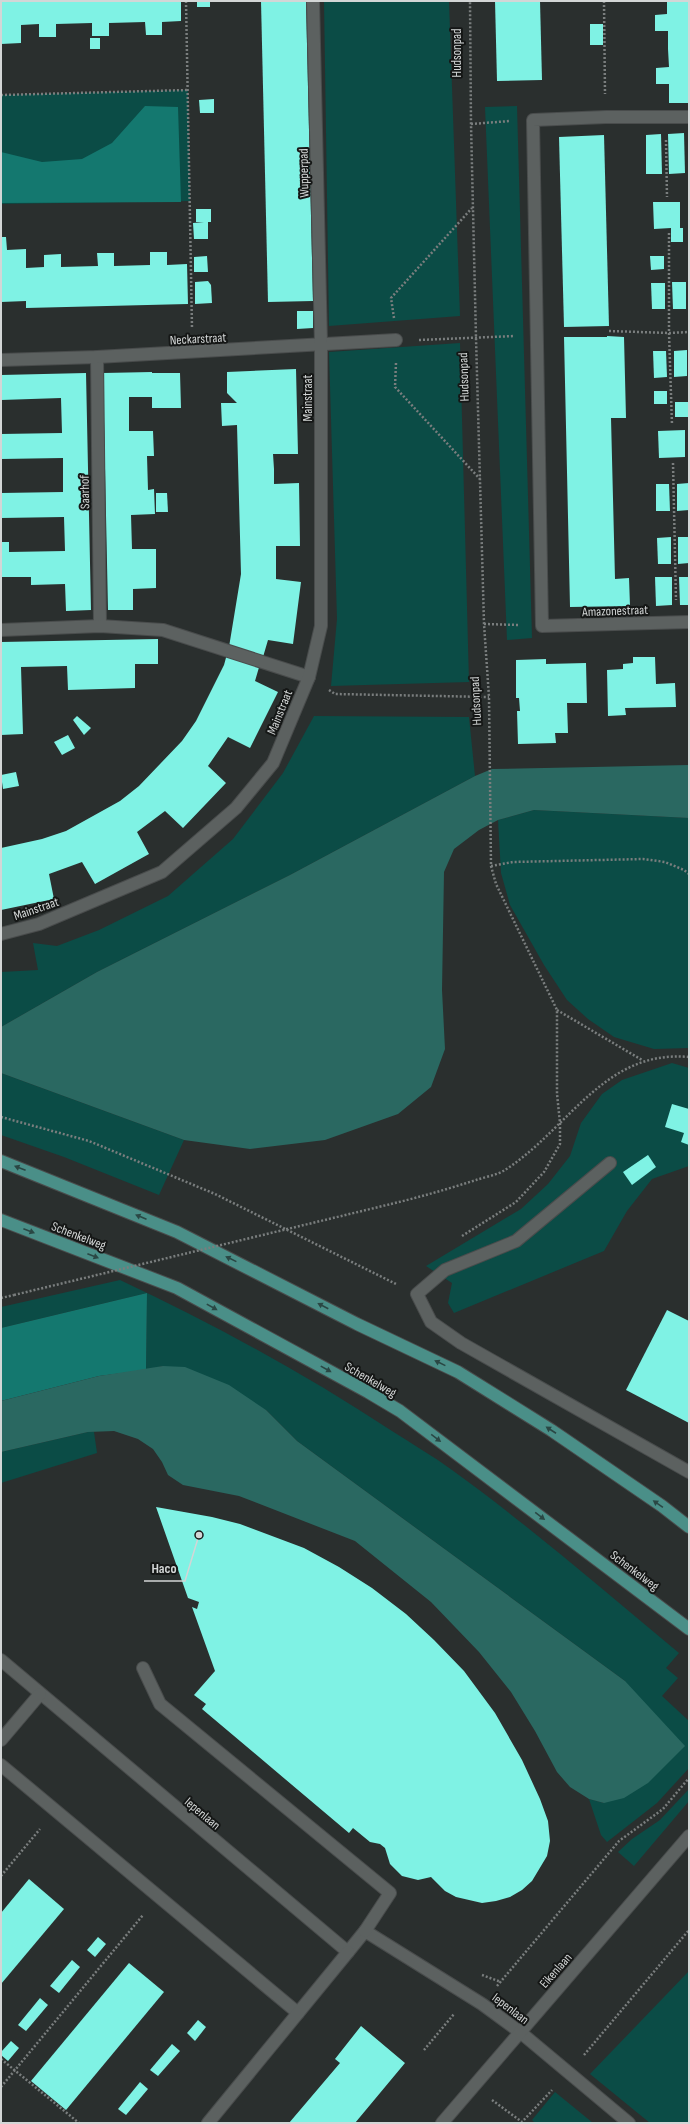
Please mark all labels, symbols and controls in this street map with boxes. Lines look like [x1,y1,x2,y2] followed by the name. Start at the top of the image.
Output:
[449,29,465,77] street label: Hudsonpad
[296,148,312,198] street label: Wupperpad
[169,330,227,348] street label: Neckarstraat
[455,352,473,402] street label: Hudsonpad
[300,375,316,421] street label: Mainstraat
[77,475,93,509] street label: Saarhof
[581,602,648,620] street label: Amazonestraat
[467,676,485,726] street label: Hudsonpad
[264,688,296,737] street label: Mainstraat
[12,894,61,924] street label: Mainstraat
[14,1165,26,1171] one-way arrow
[136,1214,147,1220] one-way arrow
[49,1218,108,1254] street label: Schenkelweg
[24,1228,35,1234] one-way arrow
[88,1254,100,1260] one-way arrow
[225,1256,237,1262] one-way arrow
[317,1302,329,1309] one-way arrow
[206,1304,217,1310] one-way arrow
[342,1359,399,1401] street label: Schenkelweg
[434,1360,445,1366] one-way arrow
[320,1366,332,1372] one-way arrow
[546,1426,556,1434] one-way arrow
[430,1434,441,1442] one-way arrow
[653,1499,664,1508] one-way arrow
[534,1512,545,1521] one-way arrow
[607,1547,662,1594] street label: Schenkelweg
[144,1555,185,1581] callout: Haco
[151,1560,177,1577] text: Haco
[181,1794,224,1833] street label: Iepenlaan
[536,1950,575,1991] street label: Eikenlaan
[489,1990,532,2028] street label: Iepenlaan

